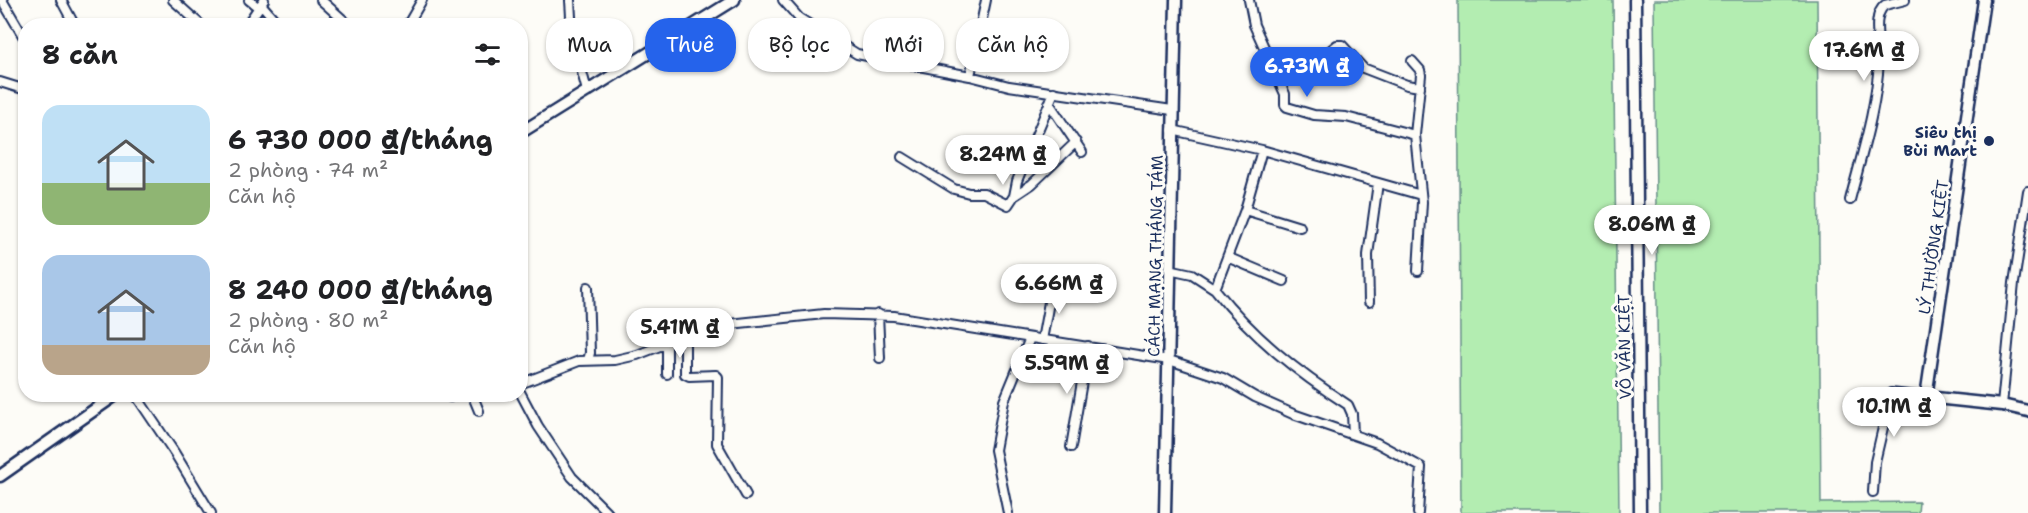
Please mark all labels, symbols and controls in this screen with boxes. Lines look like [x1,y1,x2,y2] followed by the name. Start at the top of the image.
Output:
[546,18,633,72] chip: Mua
[645,18,736,72] chip: Thuê
[748,18,851,72] chip: Bộ lọc
[863,18,944,72] chip: Mới
[956,18,1069,72] chip: Căn hộ
[1809,31,1919,82] pin: 17.6M ₫
[42,37,118,72] text: 8 căn
[1823,37,1905,63] text: 17.6M ₫
[471,38,504,71] icon: filters
[1252,47,1362,98] pin: 6.73M ₫
[1264,53,1350,79] text: 6.73M ₫
[228,122,493,157] text: 6 730 000 ₫/tháng
[1903,122,1977,161] place label: Siêu thị Bùi Mart
[90,129,162,201] icon: home
[1982,134,1996,148] marker: Siêu thị Bùi Mart
[948,135,1058,186] pin: 8.24M ₫
[959,141,1047,167] text: 8.24M ₫
[1143,155,1168,357] street label: CÁCH MẠNG THÁNG TÁM
[228,157,388,183] text: 2 phòng · 74 m²
[1914,178,1953,316] street label: LÝ THƯỜNG KIỆT
[228,183,296,209] text: Căn hộ
[1597,205,1707,256] pin: 8.06M ₫
[1608,211,1696,237] text: 8.06M ₫
[1004,264,1114,315] pin: 6.66M ₫
[1015,270,1103,296] text: 6.66M ₫
[228,272,493,307] text: 8 240 000 ₫/tháng
[90,279,162,351] icon: home
[1612,294,1636,400] street label: VÕ VĂN KIỆT
[228,307,389,333] text: 2 phòng · 80 m²
[625,308,735,359] pin: 5.41M ₫
[640,314,720,340] text: 5.41M ₫
[228,333,296,359] text: Căn hộ
[1012,344,1122,395] pin: 5.59M ₫
[1025,350,1109,376] text: 5.59M ₫
[1839,387,1949,438] pin: 10.1M ₫
[1856,393,1932,419] text: 10.1M ₫

